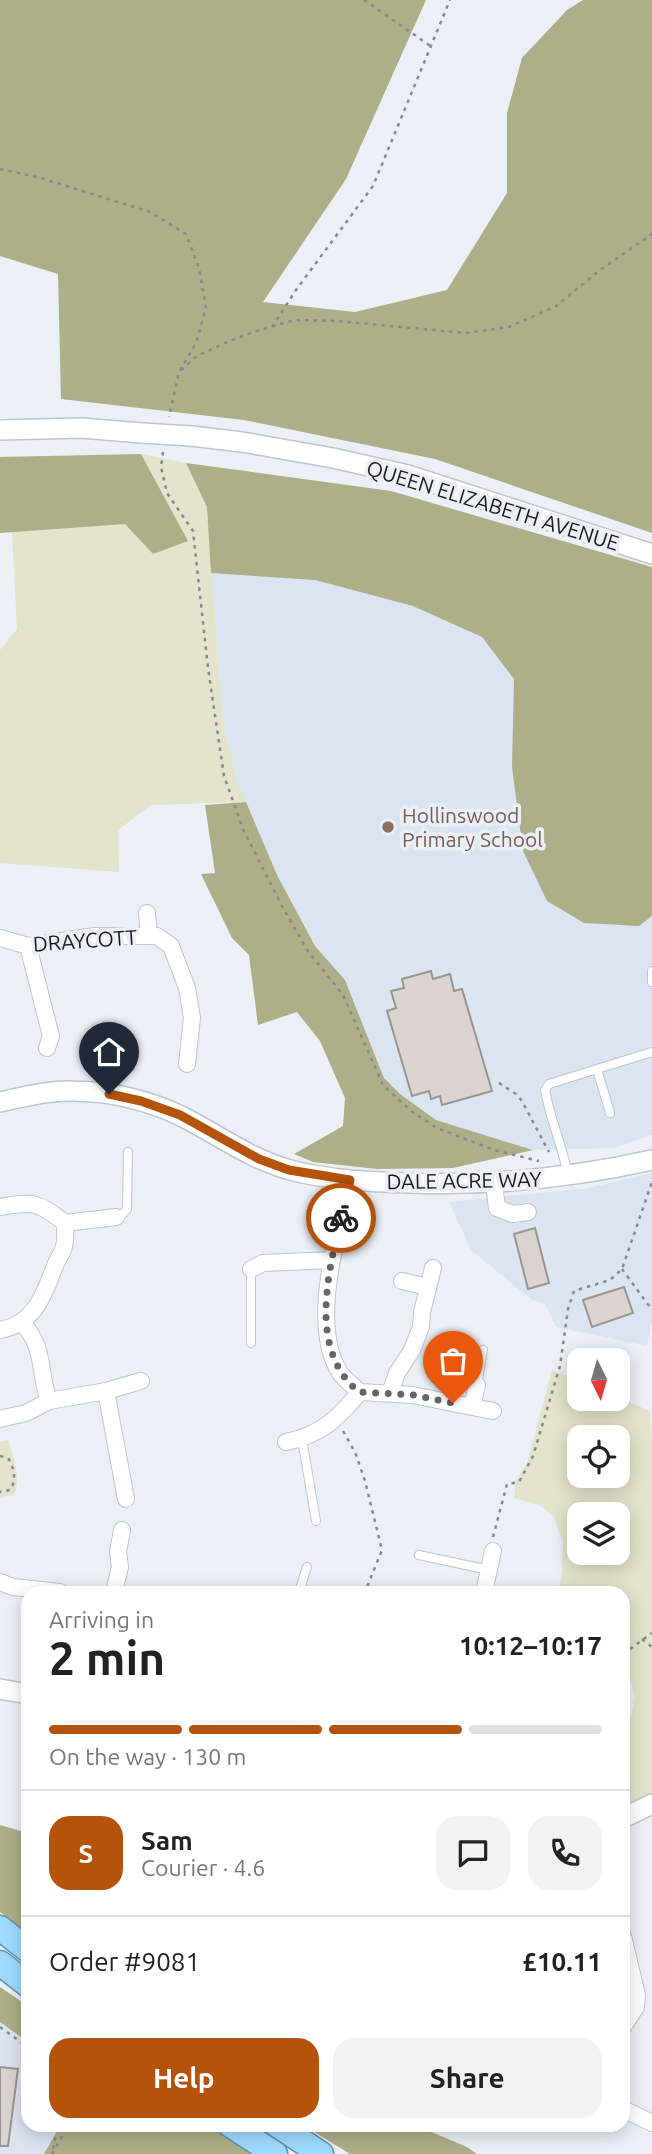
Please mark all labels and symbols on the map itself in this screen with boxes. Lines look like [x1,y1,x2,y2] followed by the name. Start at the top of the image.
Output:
[364,455,622,555] street label: QUEEN ELIZABETH AVENUE
[402,803,543,851] place label: Hollinswood Primary School
[380,819,396,835] marker: Hollinswood Primary School
[32,924,138,956] street label: DRAYCOTT
[79,1022,139,1094] pin
[386,1167,542,1193] street label: DALE ACRE WAY
[306,1183,376,1253] courier
[423,1331,483,1403] pin
[567,1348,630,1410] north arrow

